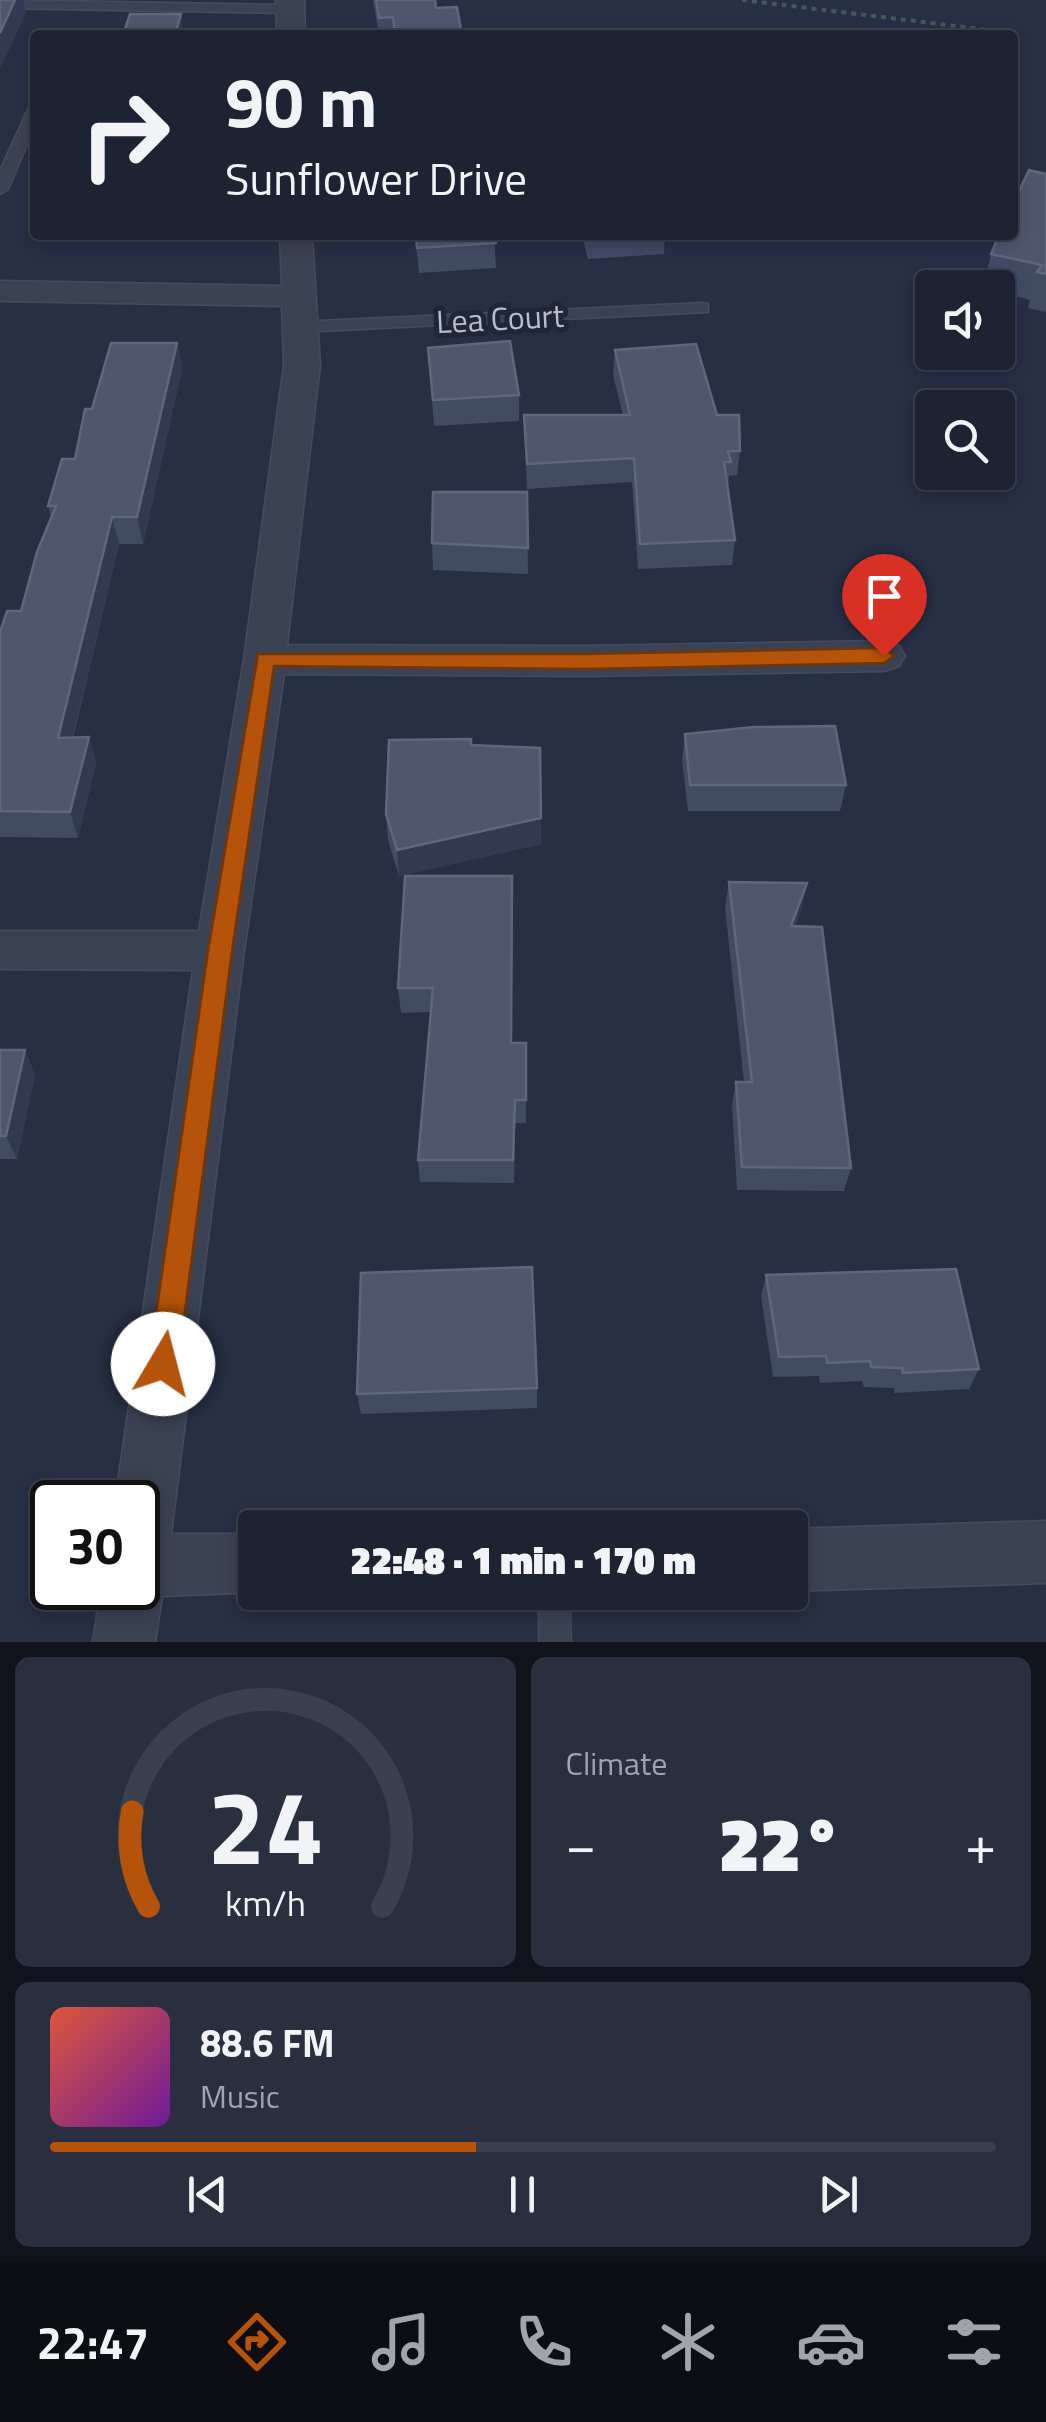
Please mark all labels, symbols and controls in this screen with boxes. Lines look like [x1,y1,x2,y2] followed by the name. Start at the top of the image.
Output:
[225,48,378,154] text: 90 m
[60,70,190,200] icon: right
[225,144,527,212] text: Sunflower Drive
[915,270,1015,490] map controls
[915,270,1015,370] button: sound
[435,291,565,345] street label: Lea Court
[915,390,1015,490] button: search
[842,554,927,657] pin
[857,569,912,624] icon: arrive
[111,1312,215,1416] position arrow
[30,1480,160,1610] speed limit sign: 30
[350,1531,696,1589] text: 22:48 · 1 min · 170 m
[566,1739,667,1787] text: Climate
[207,1746,323,1904] text: 24
[719,1786,843,1900] text: 22°
[566,1802,596,1885] text: −
[965,1802,996,1885] text: +
[225,1875,306,1930] text: km/h
[200,2014,335,2072] text: 88.6 FM
[200,2072,280,2120] text: Music
[180,2167,235,2222] icon: previous
[495,2167,550,2222] icon: pause
[811,2167,866,2222] icon: next
[222,2307,292,2377] icon: directions
[366,2307,436,2377] icon: music
[509,2307,579,2377] icon: phone
[653,2307,723,2377] icon: climate
[796,2307,866,2377] icon: car
[939,2307,1009,2377] icon: filters
[37,2308,149,2376] text: 22:47

